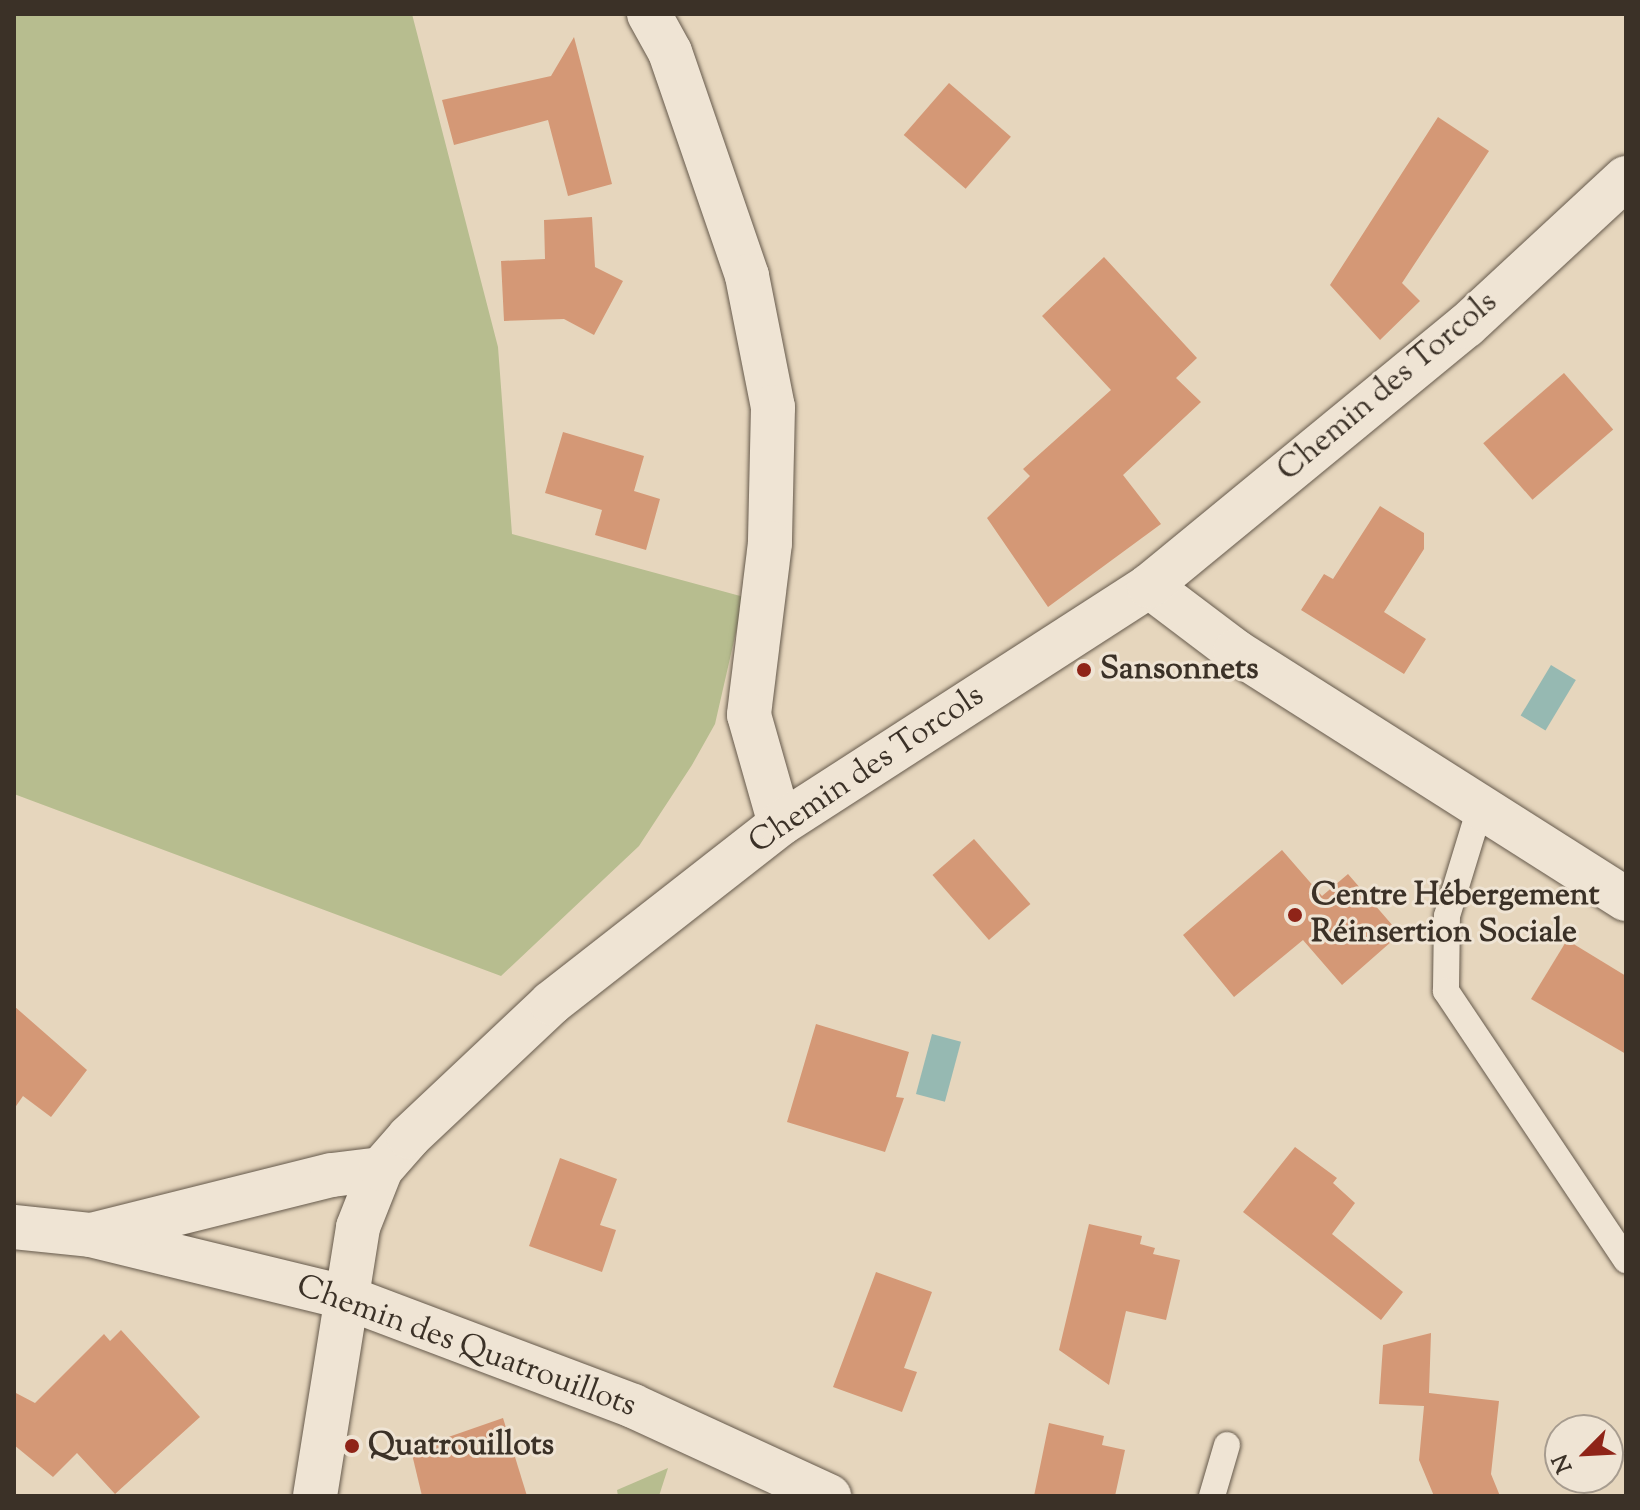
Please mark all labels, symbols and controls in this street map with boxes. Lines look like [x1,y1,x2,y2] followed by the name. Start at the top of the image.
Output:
[1270,284,1506,490] street label: Chemin des Torcols
[1100,651,1259,689] place label: Sansonnets
[1075,661,1093,679] marker: Sansonnets
[742,677,992,863] street label: Chemin des Torcols
[1311,878,1599,953] place label: Centre Hébergement Réinsertion Sociale
[1286,906,1304,924] marker: Centre Hébergement Réinsertion Sociale
[291,1268,641,1426] street label: Chemin des Quatrouillots
[1544,1414,1624,1494] north arrow
[368,1427,554,1465] place label: Quatrouillots
[343,1437,361,1455] marker: Quatrouillots
[1546,1448,1582,1477] text: N

